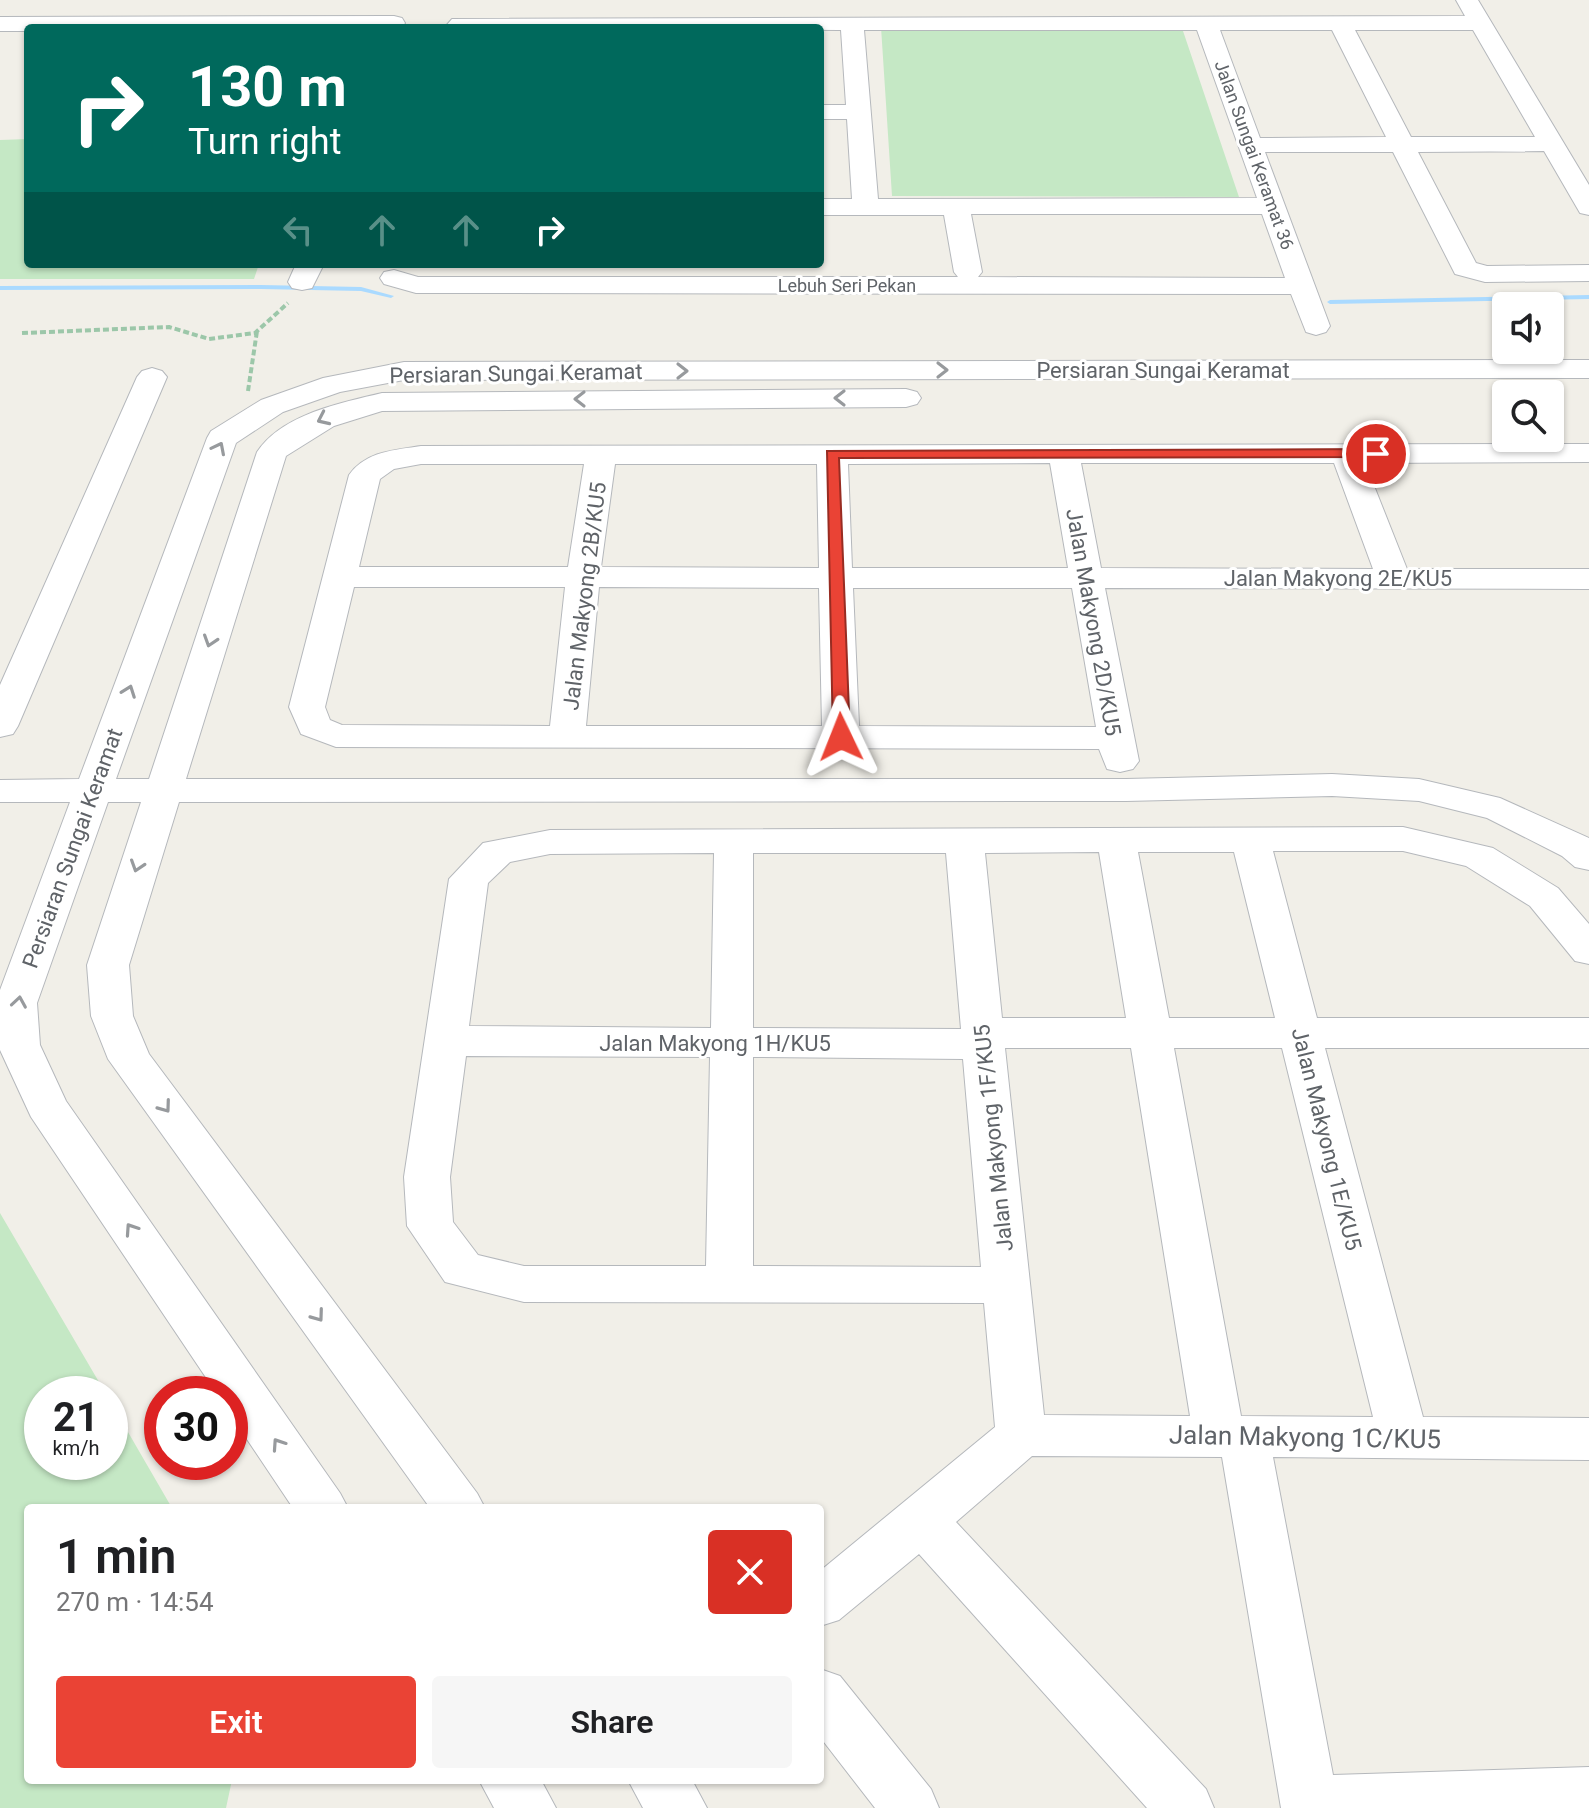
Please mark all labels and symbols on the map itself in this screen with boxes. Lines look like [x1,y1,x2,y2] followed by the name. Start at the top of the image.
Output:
[1210,57,1299,252] street label: Jalan Sungai Keramat 36
[778,275,916,296] street label: Lebuh Seri Pekan
[1036,358,1290,383] street label: Persiaran Sungai Keramat
[389,359,643,388] street label: Persiaran Sungai Keramat
[936,361,949,379] one-way arrow
[676,362,689,380] one-way arrow
[833,389,846,407] one-way arrow
[573,390,586,408] one-way arrow
[316,409,331,425] one-way arrow
[1342,420,1410,488] pin
[209,442,225,456] one-way arrow
[558,481,611,712] street label: Jalan Makyong 2B/KU5
[1061,506,1126,738] street label: Jalan Makyong 2D/KU5
[1224,566,1452,591] street label: Jalan Makyong 2E/KU5
[204,633,220,647] one-way arrow
[119,685,136,699] one-way arrow
[799,695,883,779] position arrow
[17,725,128,971] street label: Persiaran Sungai Keramat
[130,859,146,872] one-way arrow
[10,995,27,1008] one-way arrow
[969,1023,1018,1253] street label: Jalan Makyong 1F/KU5
[1287,1025,1366,1253] street label: Jalan Makyong 1E/KU5
[599,1031,831,1056] street label: Jalan Makyong 1H/KU5
[155,1098,170,1112] one-way arrow
[126,1224,141,1238] one-way arrow
[309,1308,323,1322] one-way arrow
[144,1376,248,1480] speed limit sign: 30
[1169,1420,1441,1454] street label: Jalan Makyong 1C/KU5
[273,1438,288,1452] one-way arrow

